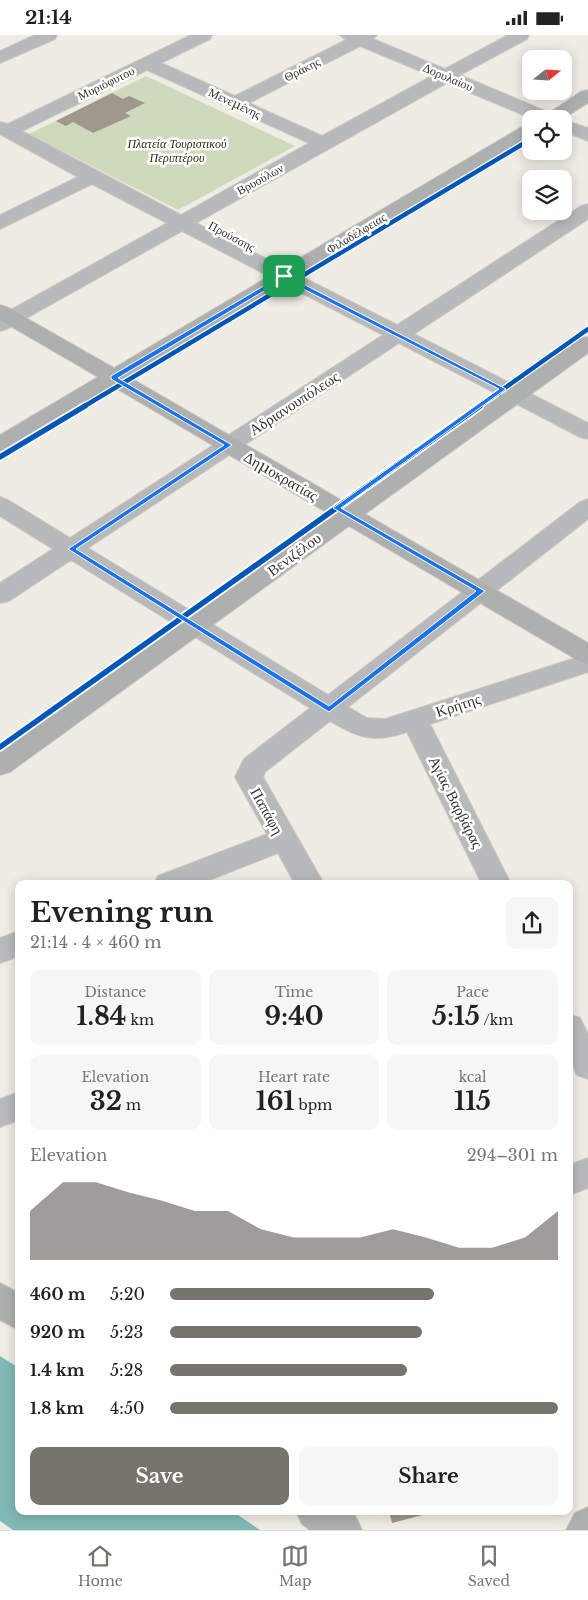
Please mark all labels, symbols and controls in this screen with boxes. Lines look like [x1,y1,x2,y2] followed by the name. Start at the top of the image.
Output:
[25,6,72,29] text: 21:14
[522,50,572,100] north arrow
[522,50,572,220] map controls
[282,54,323,84] street label: Θράκης
[421,60,475,94] street label: Δορυλαίου
[75,63,137,103] street label: Μυριόφυτου
[206,84,264,122] street label: Μενεμένης
[522,110,572,160] button: locate
[126,136,227,165] park label: Πλατεία Τουριστικού Περιπτέρου
[234,160,286,198] street label: Βρυούλων
[522,170,572,220] button: layers
[323,209,389,257] street label: Φιλαδέλφειας
[206,218,258,255] street label: Προύσσης
[263,255,305,297] pin
[270,262,298,290] icon: arrive
[245,367,343,439] street label: Αδριανουπόλεως
[240,447,322,505] street label: Δημοκρατίας
[263,528,325,580] street label: Βενιζέλου
[433,689,483,721] street label: Κρήτης
[425,753,487,851] street label: Αγίας Βαρβάρας
[246,784,288,838] street label: Παπάφη
[30,895,214,930] text: Evening run
[506,897,558,949] button: share
[30,932,161,952] text: 21:14 · 4 × 460 m
[84,983,146,1001] text: Distance
[275,983,313,1001] text: Time
[456,983,489,1001] text: Pace
[77,1001,126,1032] text: 1.84
[264,1001,324,1032] text: 9:40
[432,1001,480,1032] text: 5:15
[126,1011,154,1029] text: km
[480,1011,513,1029] text: /km
[82,1068,149,1086] text: Elevation
[258,1068,330,1086] text: Heart rate
[459,1068,487,1086] text: kcal
[90,1086,122,1117] text: 32
[256,1086,294,1117] text: 161
[454,1086,491,1117] text: 115
[122,1096,141,1114] text: m
[294,1096,332,1114] text: bpm
[30,1145,107,1165] text: Elevation
[467,1145,558,1165] text: 294–301 m
[30,1284,85,1304] text: 460 m
[110,1284,145,1304] text: 5:20
[30,1322,85,1342] text: 920 m
[110,1322,143,1342] text: 5:23
[30,1360,84,1380] text: 1.4 km
[110,1360,143,1380] text: 5:28
[30,1398,84,1418] text: 1.8 km
[110,1398,144,1418] text: 4:50
[30,1447,289,1505] button: Save
[299,1447,558,1505] button: Share
[78,1542,123,1590] tab: Home
[279,1542,312,1590] tab: Map
[468,1542,510,1590] tab: Saved

